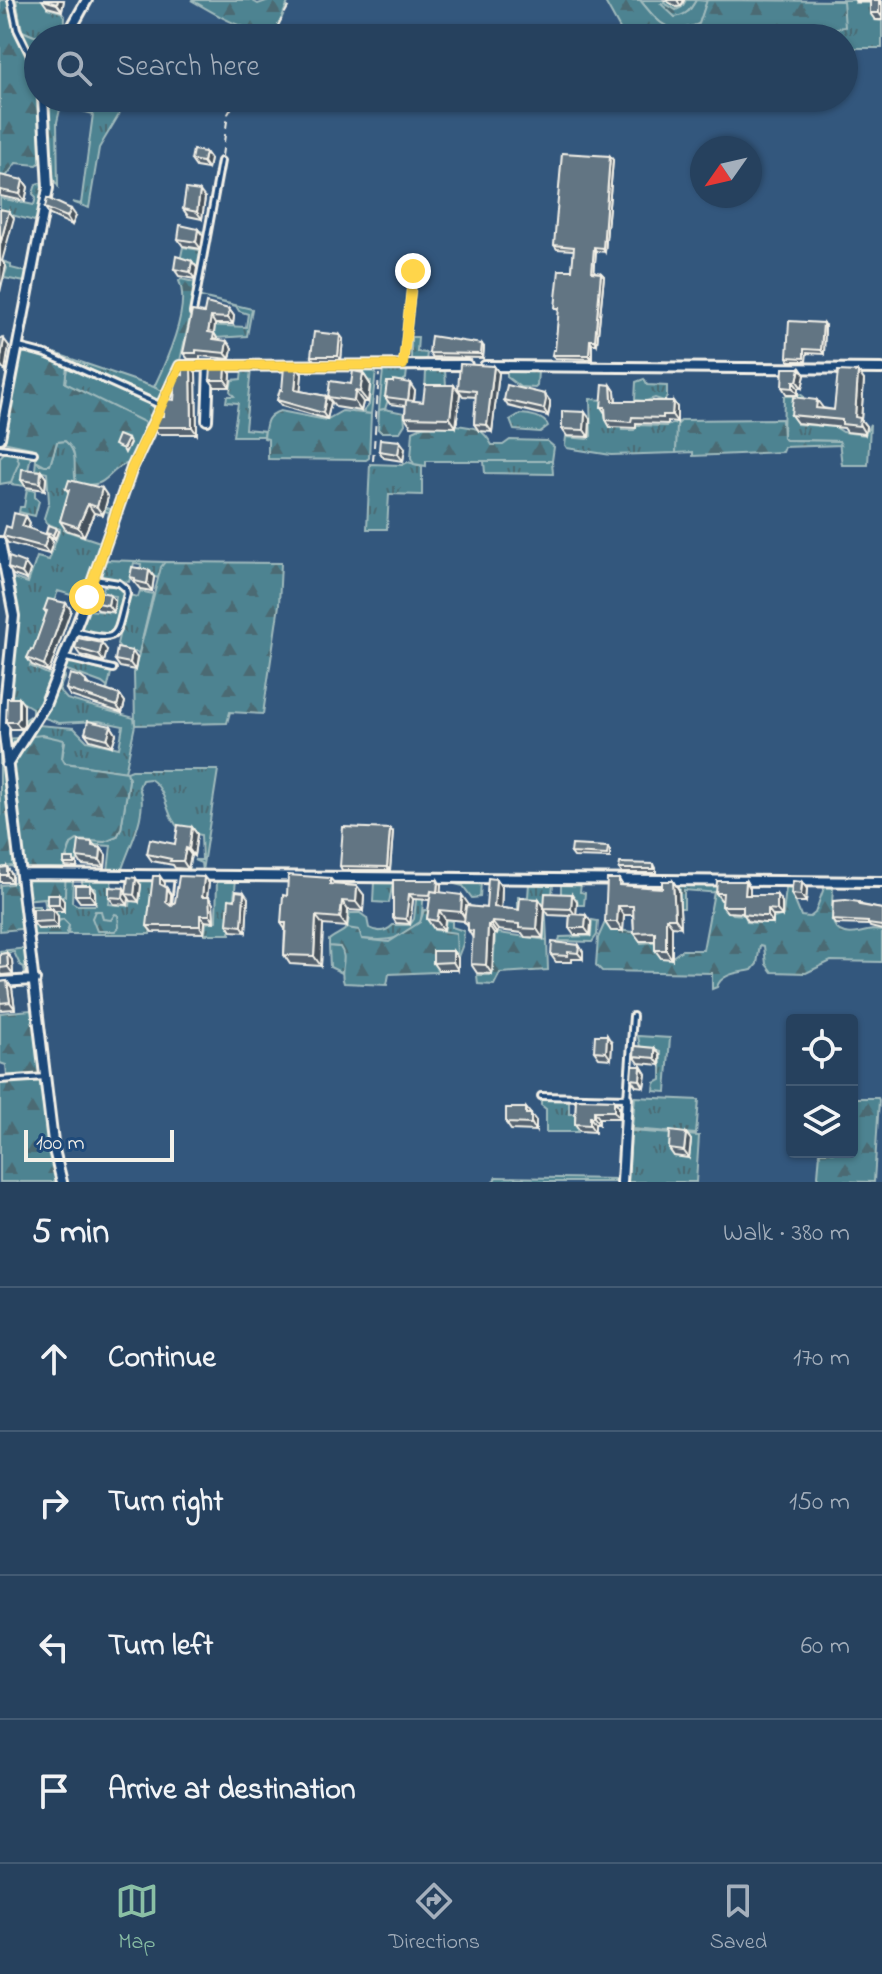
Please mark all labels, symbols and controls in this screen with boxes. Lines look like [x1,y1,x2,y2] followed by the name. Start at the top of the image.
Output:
[24,24,858,112] search box
[52,46,96,90] icon: search
[116,46,260,90] text: Search here
[690,136,762,208] north arrow
[395,253,431,289] route end
[69,579,105,615] route start
[786,1014,858,1158] map controls
[786,1014,858,1086] button: locate
[786,1086,858,1158] button: layers
[24,1126,174,1162] scale bar
[36,1128,85,1160] text: 100 m
[32,1209,109,1259] text: 5 min
[723,1215,850,1253] text: Walk · 380 m
[32,1337,76,1381] icon: ahead
[108,1337,216,1381] text: Continue
[793,1340,850,1378] text: 170 m
[32,1481,76,1525] icon: right
[108,1481,223,1525] text: Turn right
[789,1484,850,1522] text: 150 m
[32,1625,76,1669] icon: left
[108,1625,213,1669] text: Turn left
[801,1628,850,1666] text: 60 m
[32,1769,76,1813] icon: arrive
[108,1769,356,1813] text: Arrive at destination
[115,1879,159,1959] tab: Map
[389,1879,480,1959] tab: Directions
[710,1879,767,1959] tab: Saved

